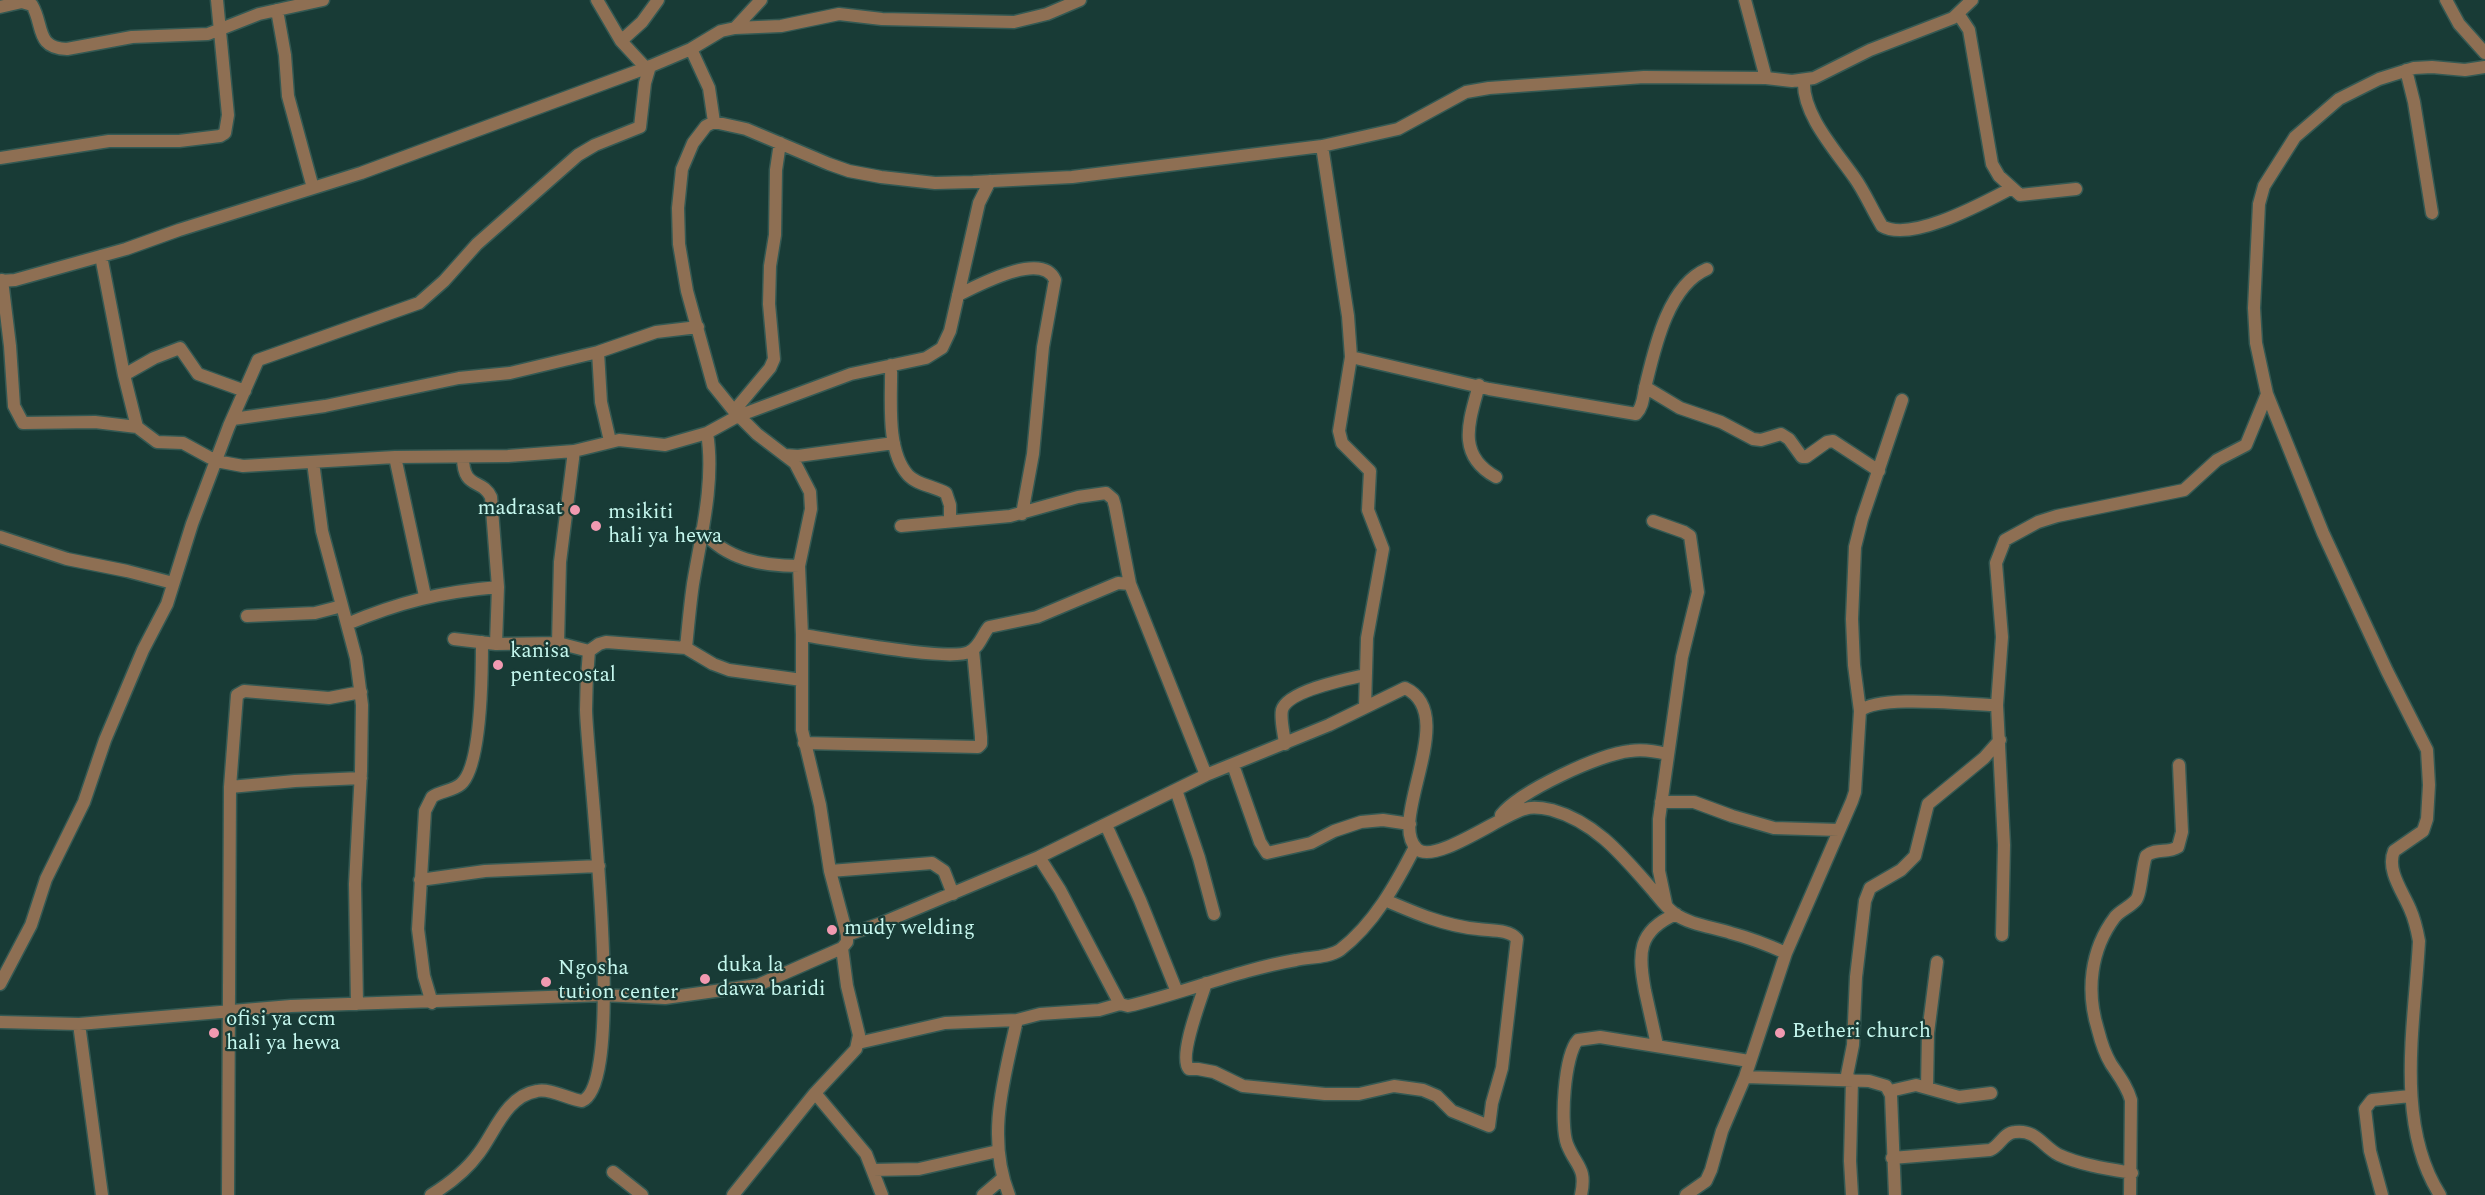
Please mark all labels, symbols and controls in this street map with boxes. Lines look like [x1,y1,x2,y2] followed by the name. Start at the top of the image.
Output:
[477,497,563,523] place label: madrasat
[608,501,722,551] place label: msikiti hali ya hewa
[568,503,582,517] marker: madrasat
[589,519,603,533] marker: msikiti hali ya hewa
[510,640,616,690] place label: kanisa pentecostal
[491,658,505,672] marker: kanisa pentecostal
[844,917,975,943] place label: mudy welding
[825,923,839,937] marker: mudy welding
[717,954,826,1004] place label: duka la dawa baridi
[558,957,678,1007] place label: Ngosha tution center
[698,972,712,986] marker: duka la dawa baridi
[539,975,553,989] marker: Ngosha tution center
[226,1008,340,1058] place label: ofisi ya ccm hali ya hewa
[1792,1020,1931,1046] place label: Betheri church
[207,1026,221,1040] marker: ofisi ya ccm hali ya hewa
[1773,1026,1787,1040] marker: Betheri church

